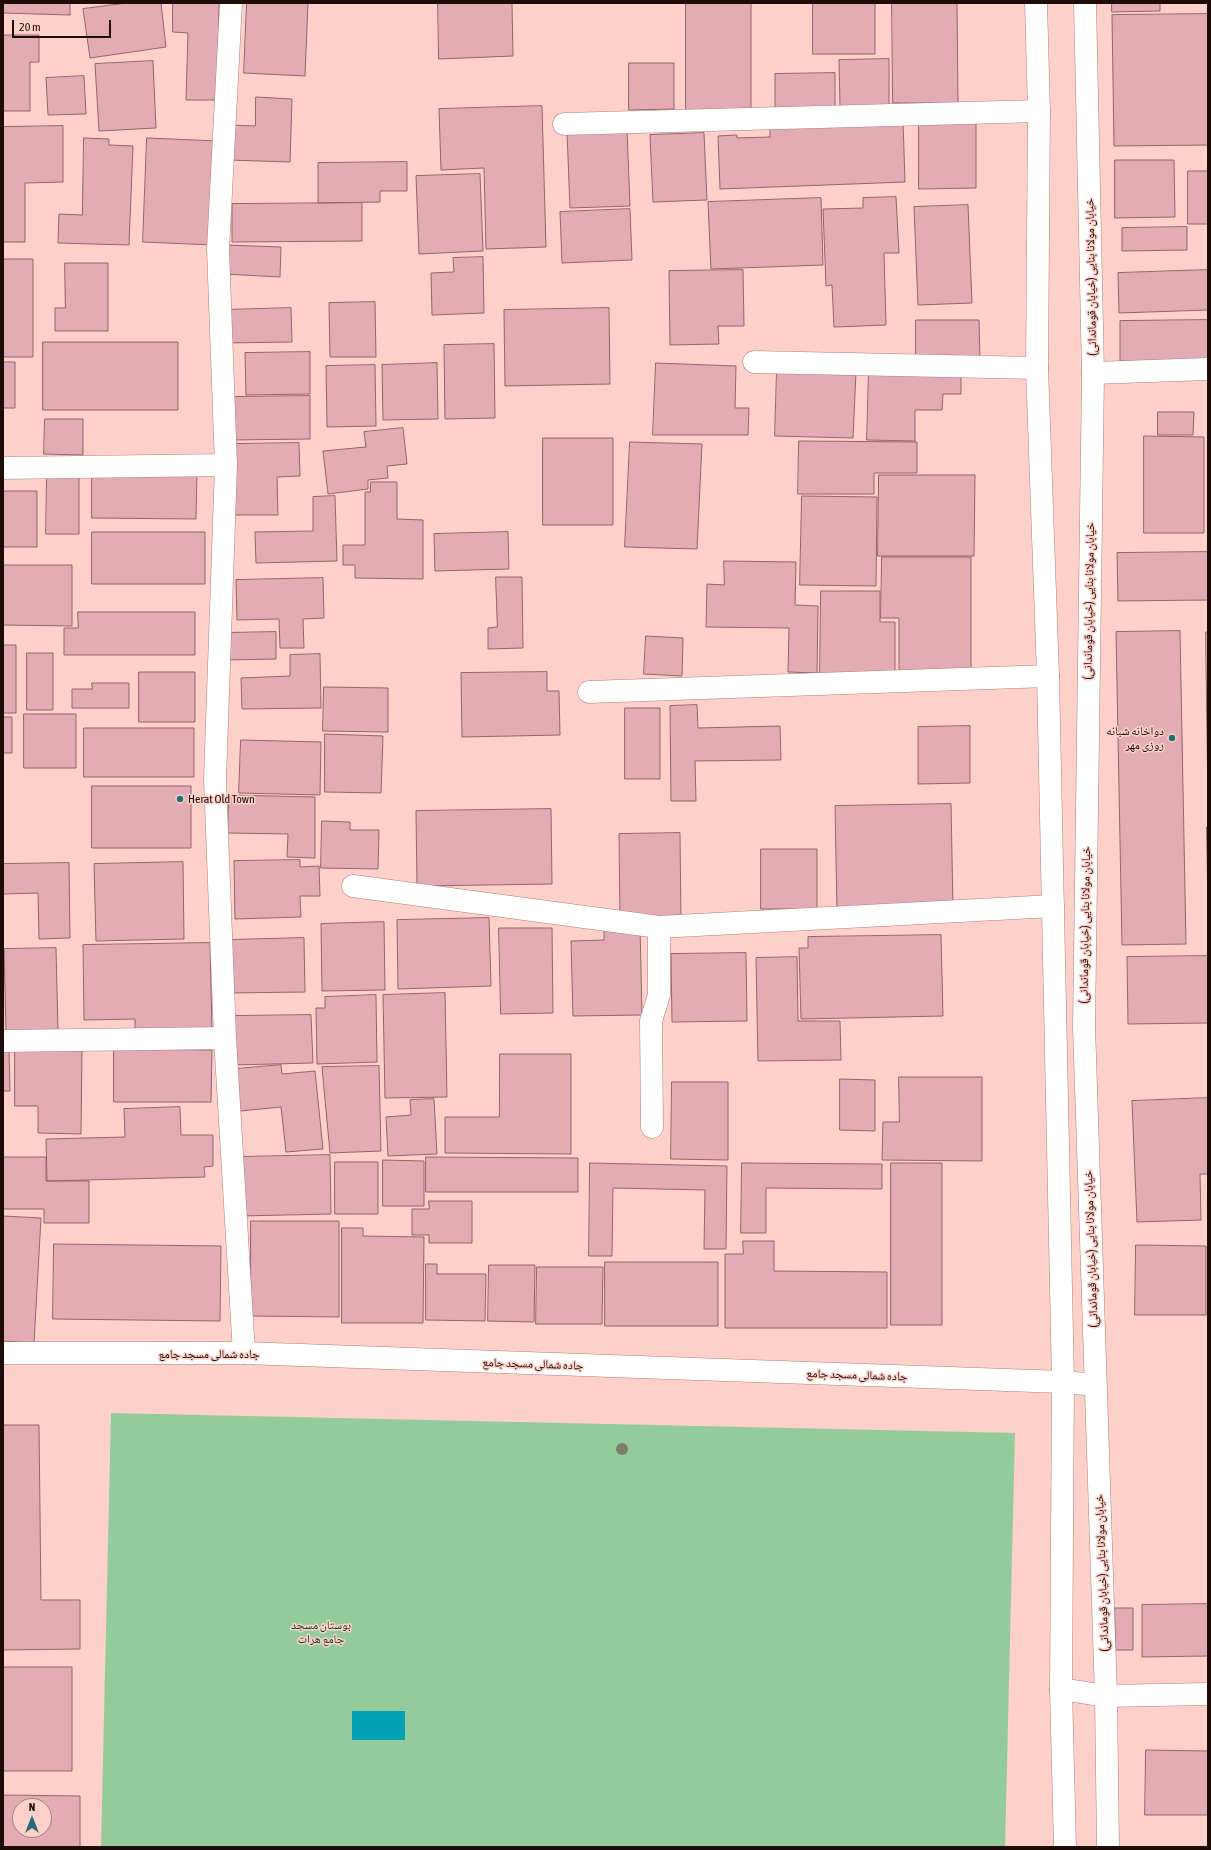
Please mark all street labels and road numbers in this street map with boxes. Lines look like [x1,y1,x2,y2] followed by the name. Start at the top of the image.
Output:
[1082,198,1100,356] street label: خیابان مولانا بنایی (خیابان قوماندانی)
[1080,522,1098,680] street label: خیابان مولانا بنایی (خیابان قوماندانی)
[1076,846,1094,1004] street label: خیابان مولانا بنایی (خیابان قوماندانی)
[1081,1170,1101,1328] street label: خیابان مولانا بنایی (خیابان قوماندانی)
[158,1347,260,1361] street label: جاده شمالی مسجد جامع
[482,1355,584,1373] street label: جاده شمالی مسجد جامع
[806,1366,908,1384] street label: جاده شمالی مسجد جامع
[1092,1494,1112,1652] street label: خیابان مولانا بنایی (خیابان قوماندانی)

